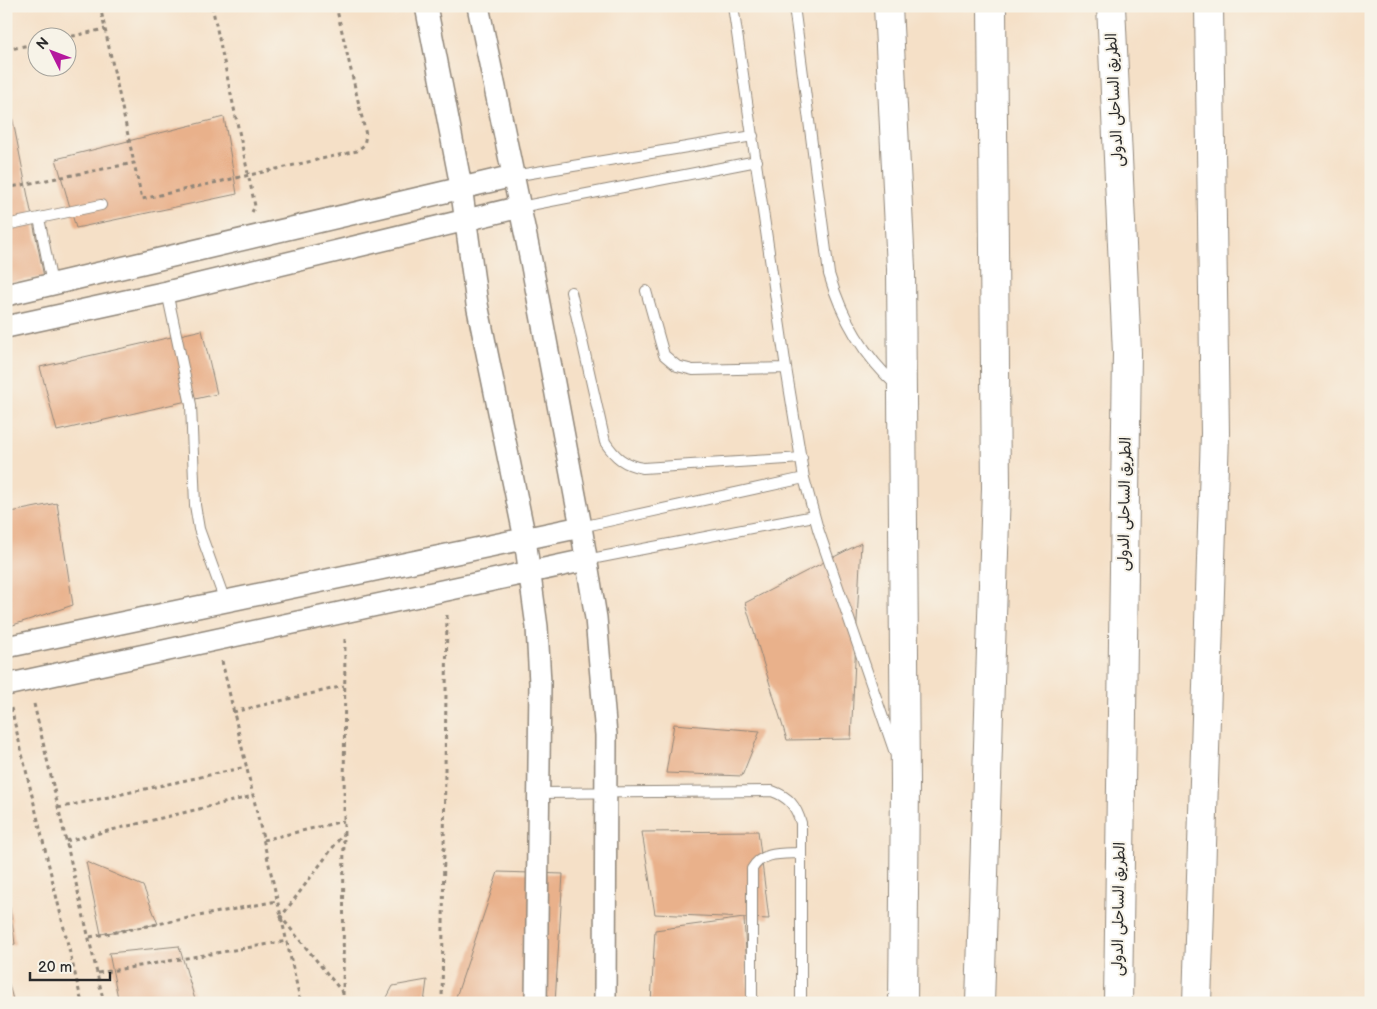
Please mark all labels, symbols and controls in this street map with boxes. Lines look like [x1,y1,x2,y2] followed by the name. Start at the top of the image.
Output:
[28,28,78,78] north arrow
[1102,32,1128,168] street label: الطريق الساحلى الدولى
[33,34,53,53] text: N
[1114,437,1136,571] street label: الطريق الساحلى الدولى
[1108,842,1130,976] street label: الطريق الساحلى الدولى
[30,949,110,981] scale bar
[38,958,72,977] text: 20 m

